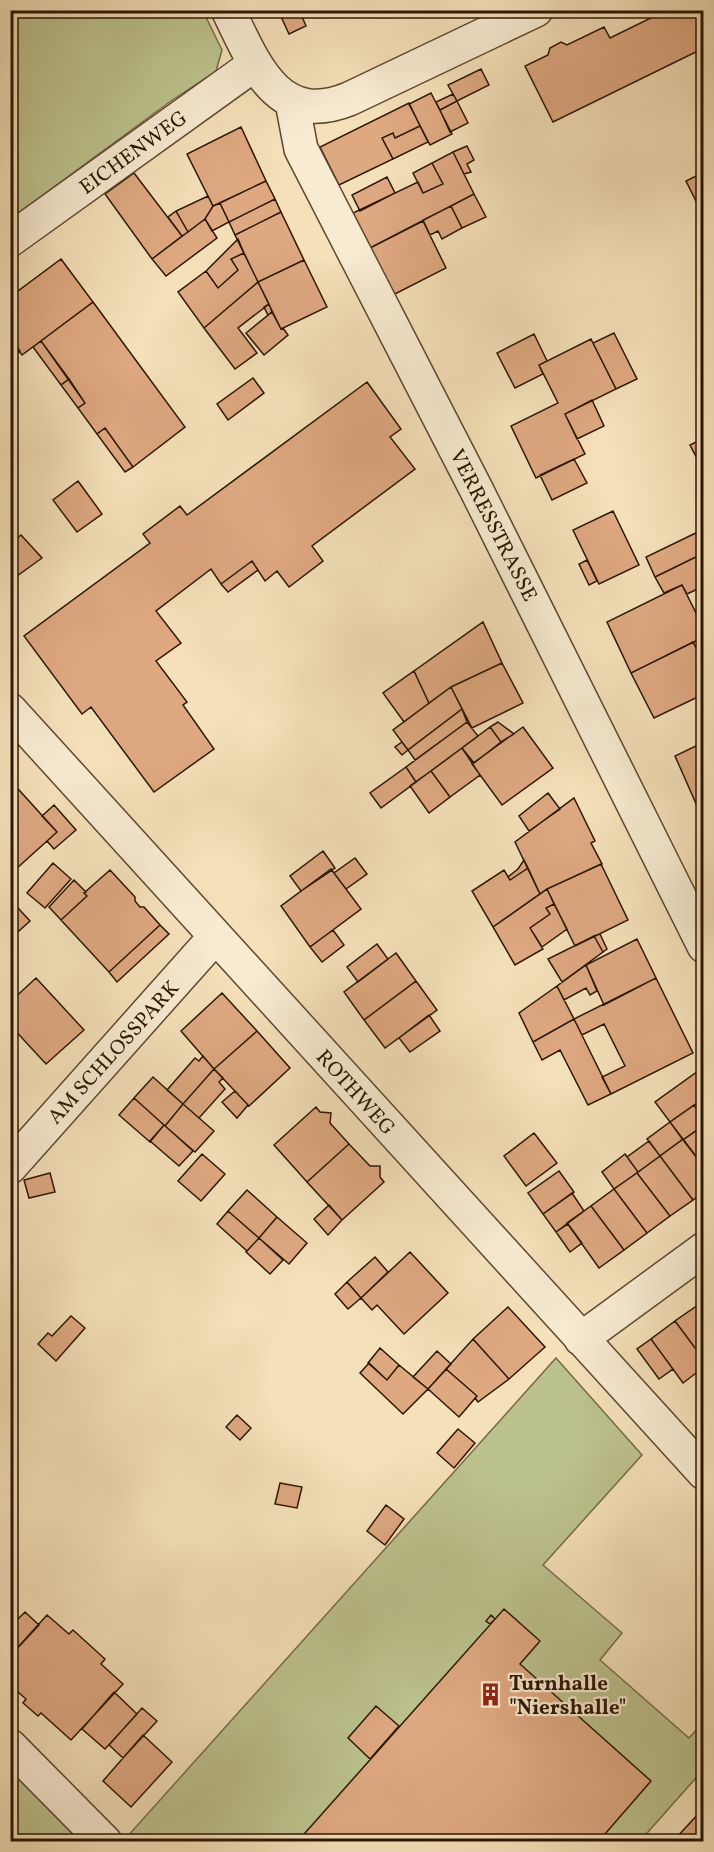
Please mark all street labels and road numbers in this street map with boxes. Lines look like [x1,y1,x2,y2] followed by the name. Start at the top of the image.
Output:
[74,104,194,202] street label: EICHENWEG
[442,445,544,607] street label: VERRESSTRASSE
[42,975,187,1131] street label: AM SCHLOSSPARK
[309,1044,401,1142] street label: ROTHWEG

